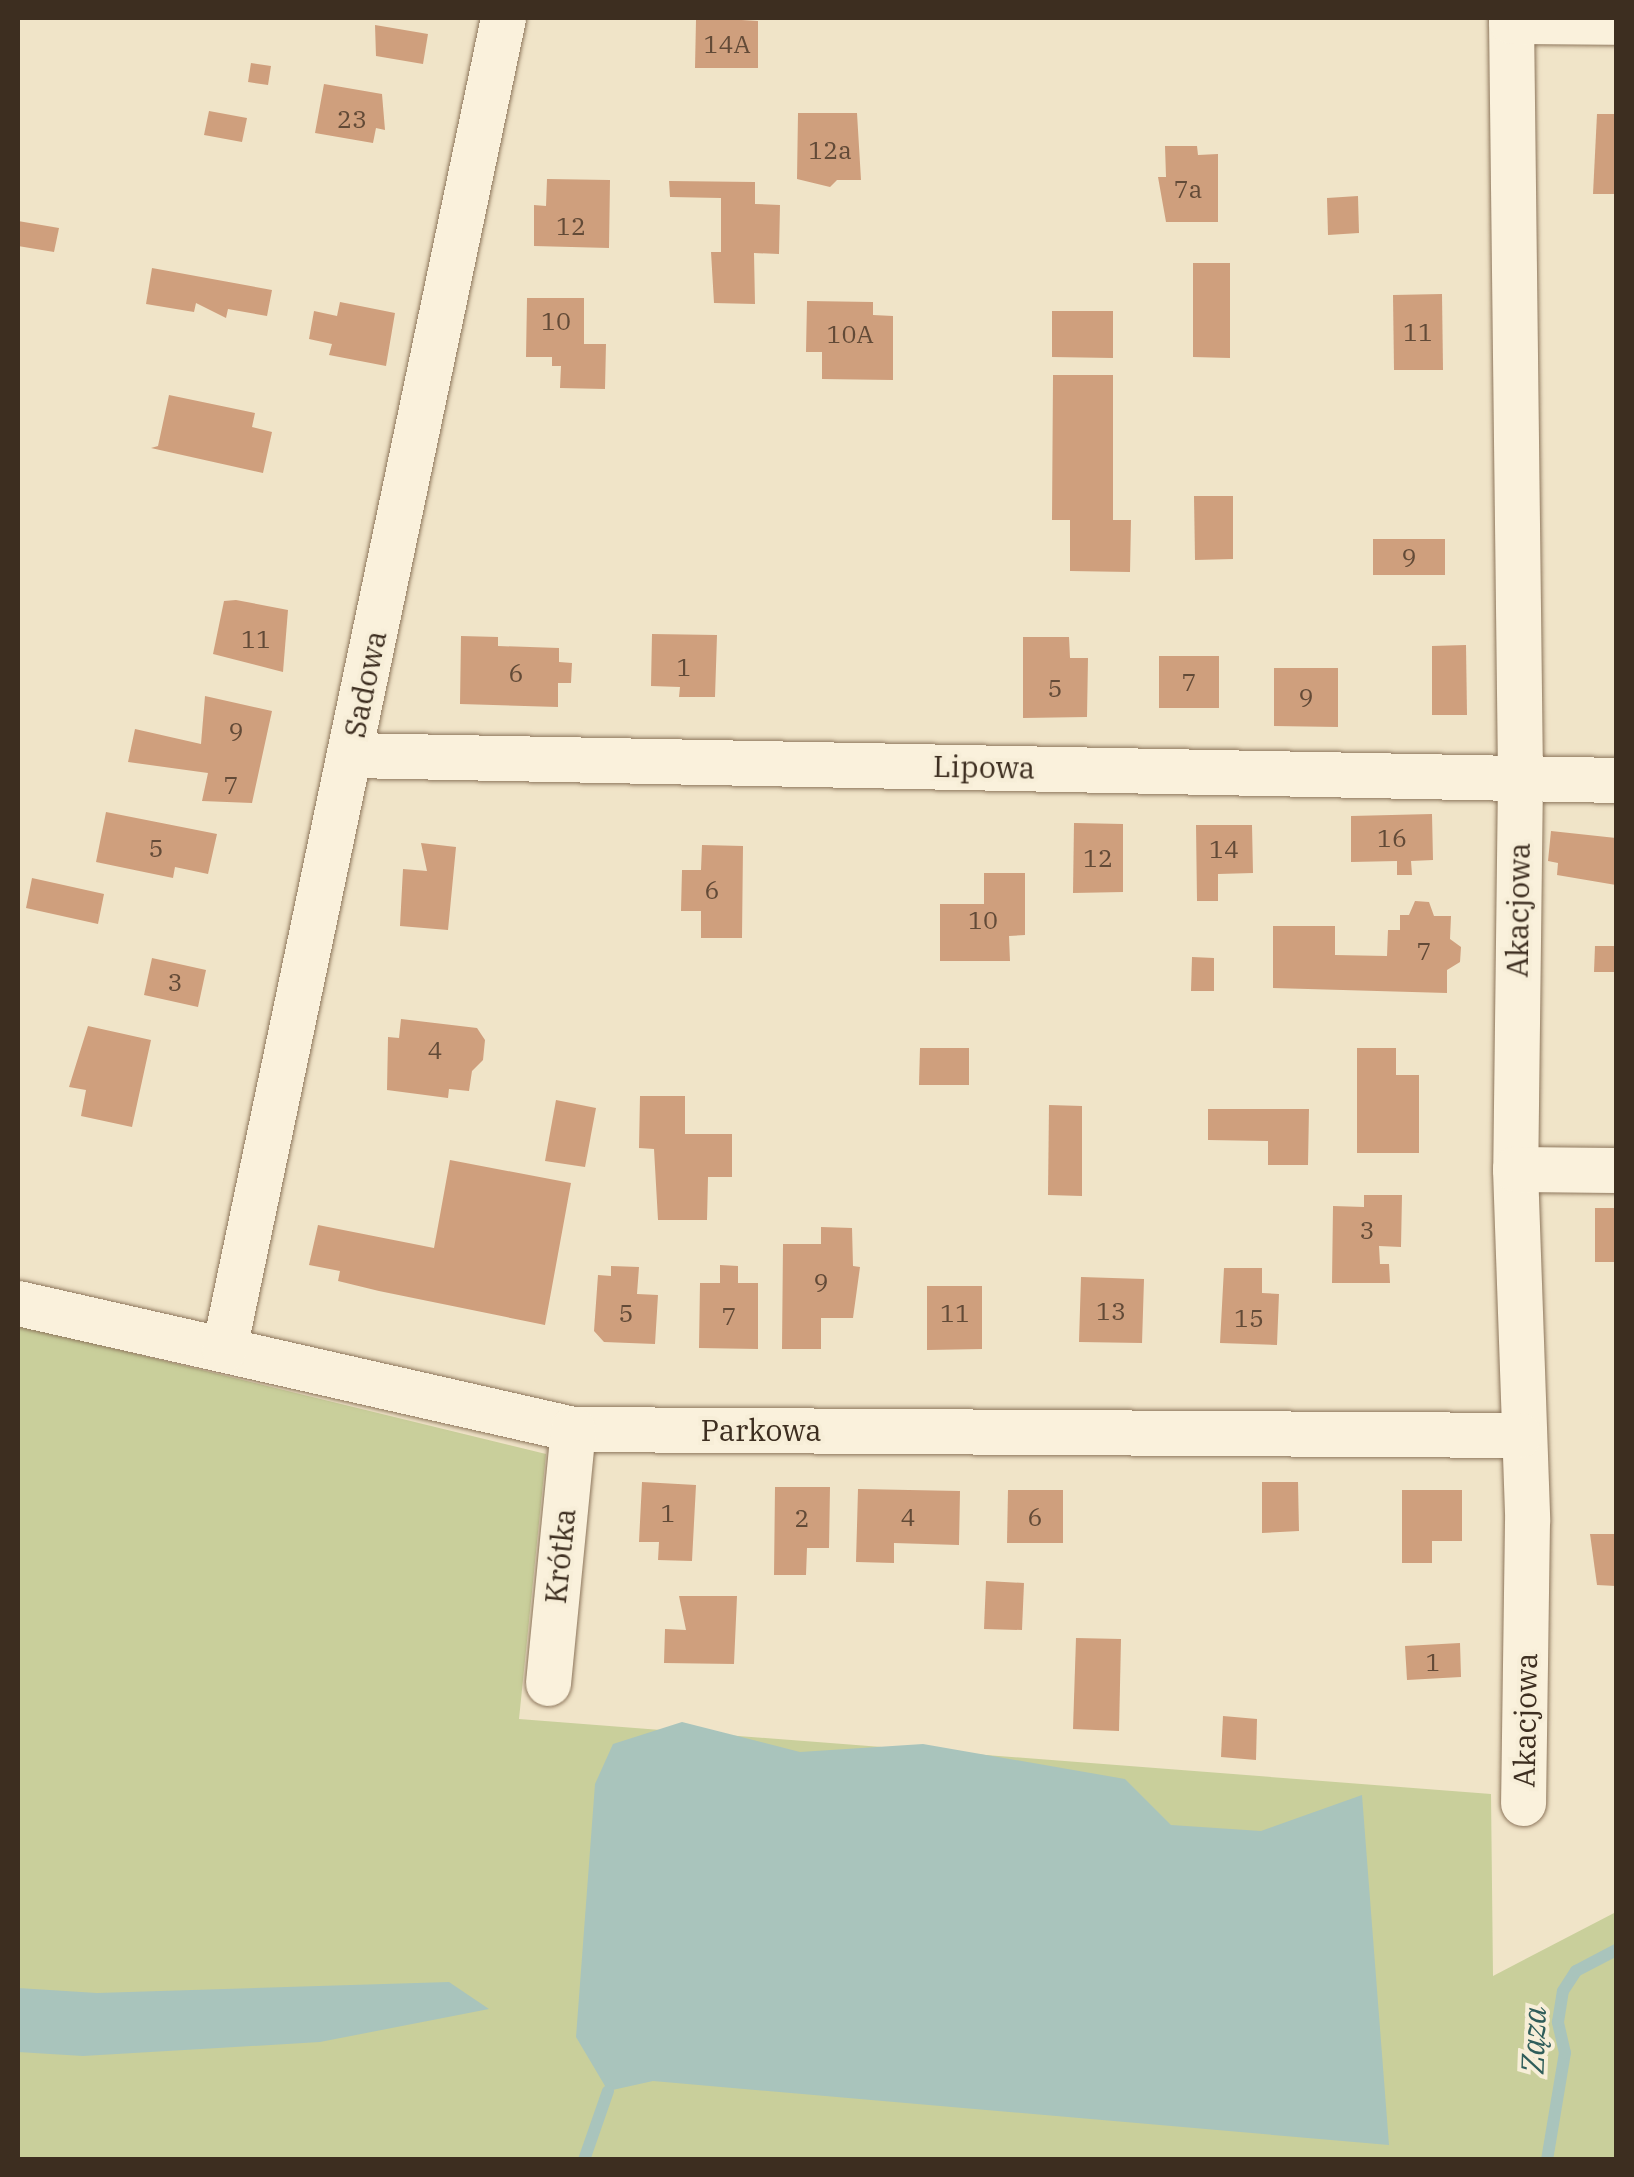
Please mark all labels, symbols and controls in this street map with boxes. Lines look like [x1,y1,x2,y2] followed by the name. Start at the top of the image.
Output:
[703,29,751,59] house number: 14A
[337,104,367,134] house number: 23
[808,135,852,165] house number: 12a
[1174,174,1202,204] house number: 7a
[556,211,586,241] house number: 12
[541,306,571,336] house number: 10
[1403,317,1433,347] house number: 11
[826,319,874,349] house number: 10A
[1402,542,1416,572] house number: 9
[241,624,271,654] house number: 11
[336,627,394,741] street label: Sadowa
[677,652,691,682] house number: 1
[509,658,523,688] house number: 6
[1182,667,1196,697] house number: 7
[1048,673,1062,703] house number: 5
[1299,682,1313,712] house number: 9
[229,716,243,746] house number: 9
[933,748,1035,786] street label: Lipowa
[224,770,238,800] house number: 7
[1377,823,1407,853] house number: 16
[149,833,163,863] house number: 5
[1209,834,1239,864] house number: 14
[1499,842,1537,978] street label: Akacjowa
[1083,843,1113,873] house number: 12
[705,875,719,905] house number: 6
[968,905,998,935] house number: 10
[1417,936,1431,966] house number: 7
[168,967,182,997] house number: 3
[428,1035,442,1065] house number: 4
[1360,1215,1374,1245] house number: 3
[814,1267,828,1297] house number: 9
[1096,1296,1126,1326] house number: 13
[619,1298,633,1328] house number: 5
[940,1298,970,1328] house number: 11
[722,1301,736,1331] house number: 7
[1234,1303,1264,1333] house number: 15
[700,1412,822,1448] street label: Parkowa
[661,1498,675,1528] house number: 1
[901,1502,915,1532] house number: 4
[1028,1502,1042,1532] house number: 6
[795,1503,809,1533] house number: 2
[537,1507,583,1605] street label: Krótka
[1426,1647,1440,1677] house number: 1
[1506,1652,1544,1788] street label: Akacjowa
[1513,2006,1553,2074] water label: Ząza

